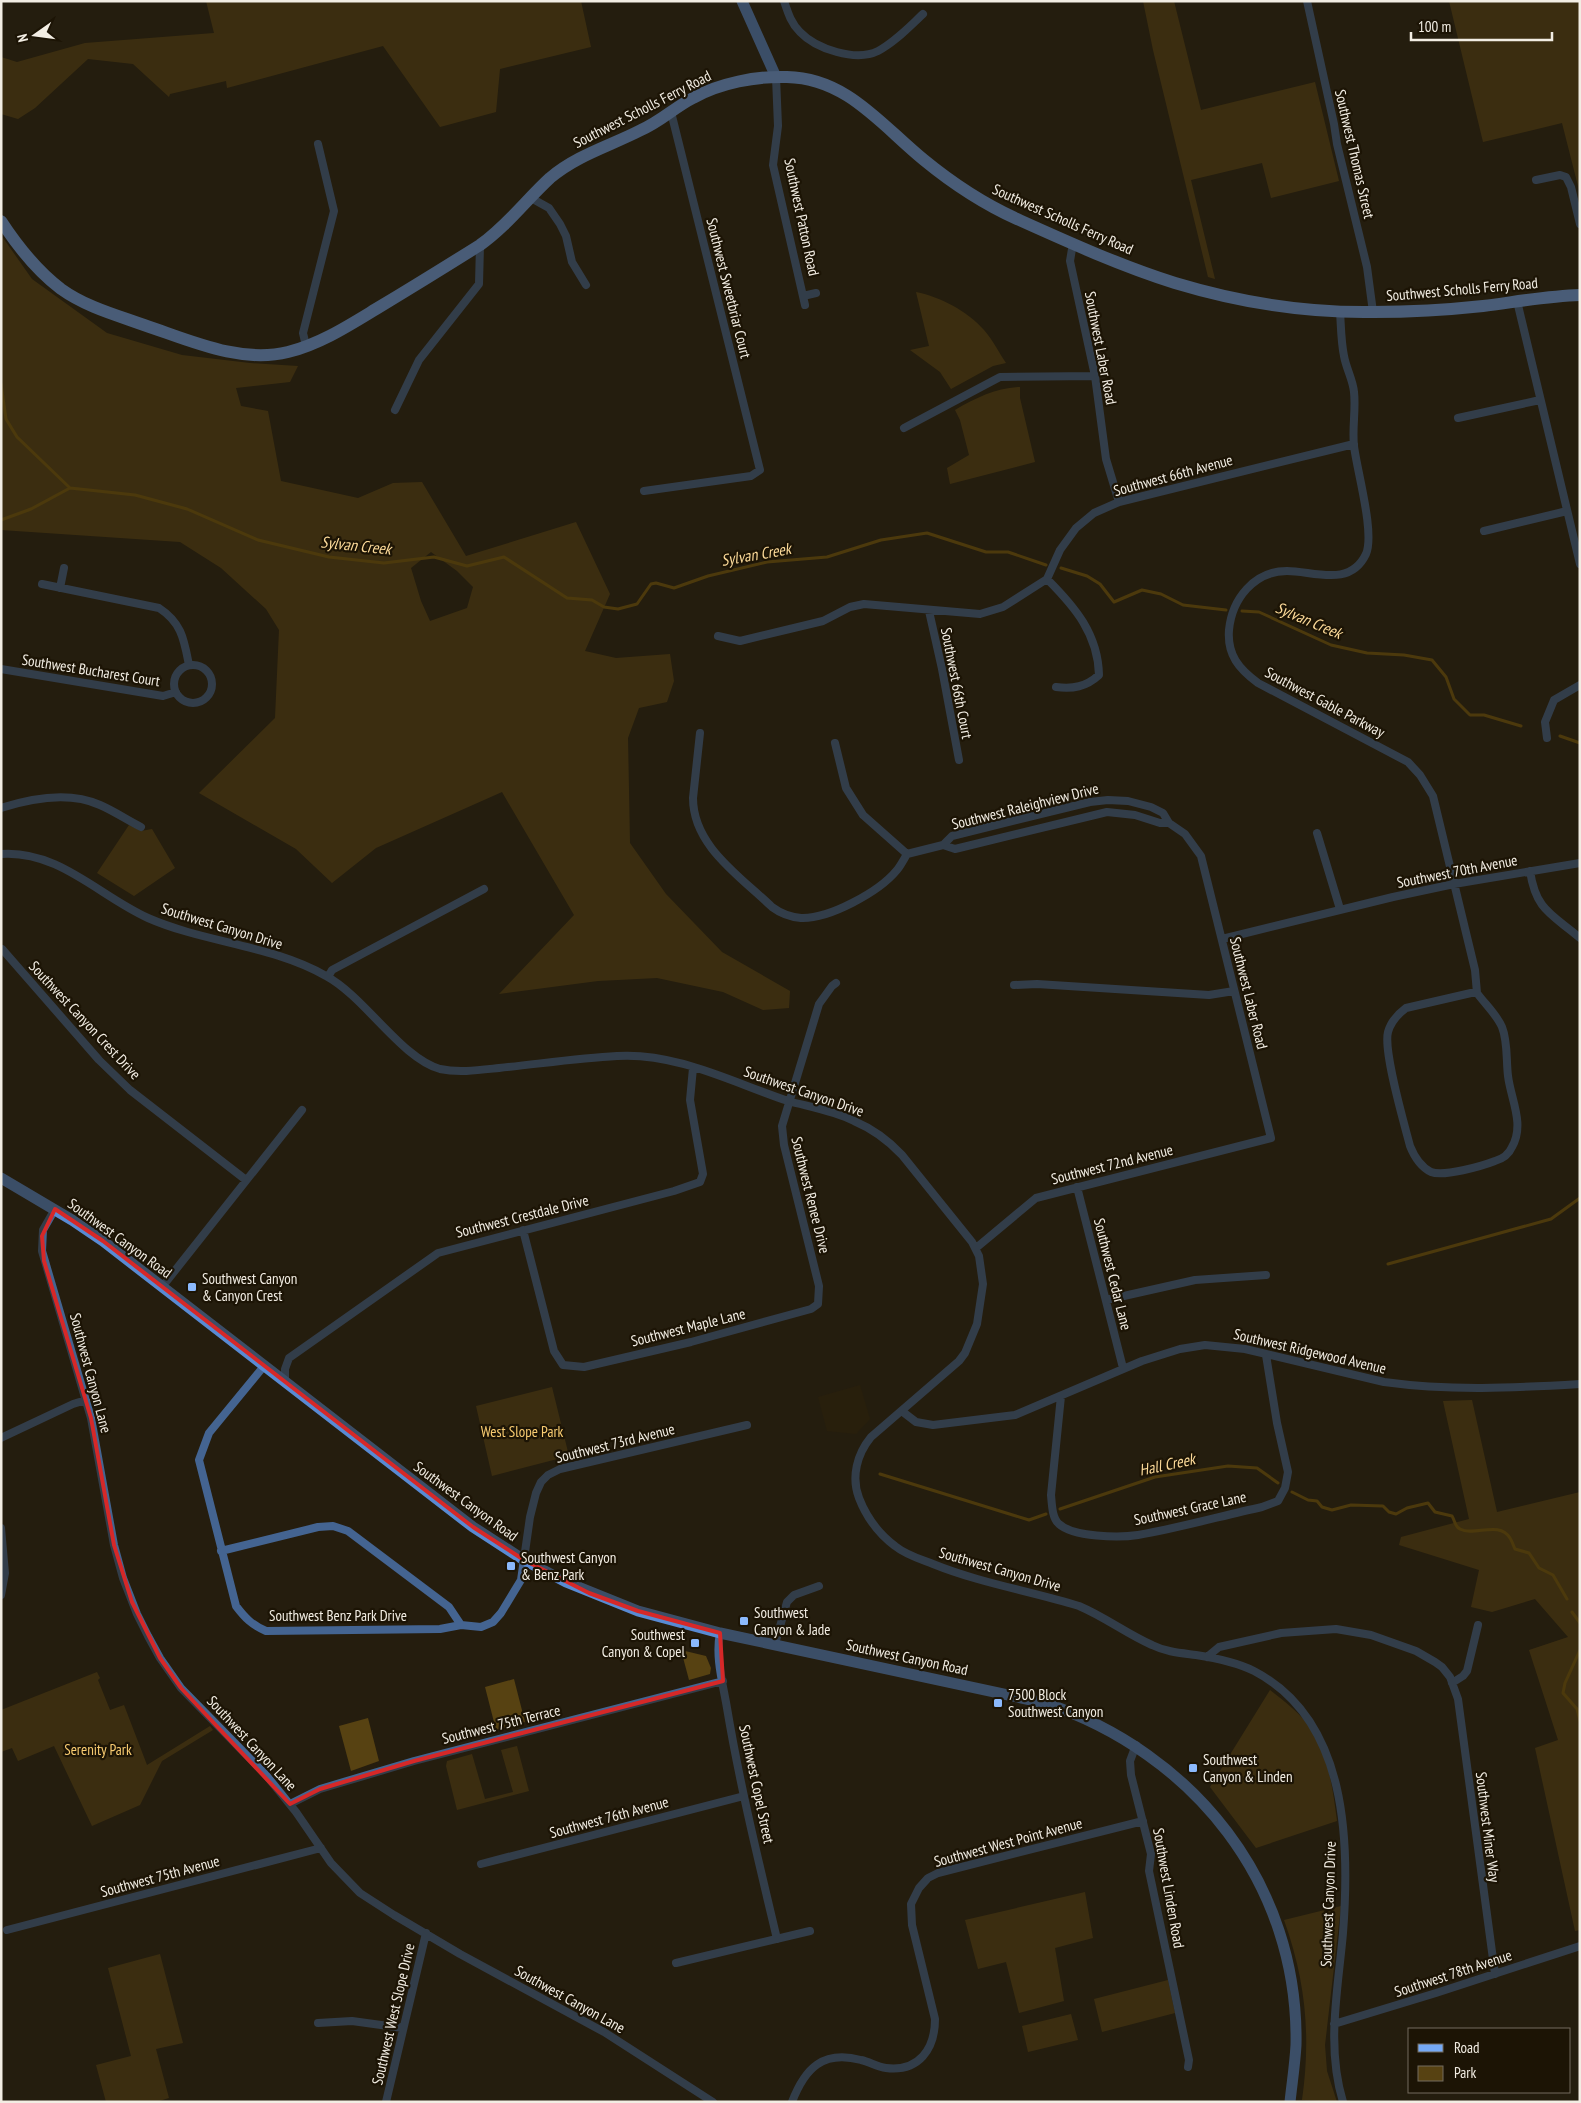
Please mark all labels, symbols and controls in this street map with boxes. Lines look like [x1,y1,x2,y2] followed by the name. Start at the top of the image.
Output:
[10,10,60,60] north arrow
[1411,10,1552,42] scale bar
[1418,17,1451,36] text: 100 m
[13,32,32,44] text: N
[570,66,714,152] street label: Southwest Scholls Ferry Road
[1331,88,1379,220] street label: Southwest Thomas Street
[780,156,824,278] street label: Southwest Patton Road
[990,179,1136,259] street label: Southwest Scholls Ferry Road
[702,216,756,360] street label: Southwest Sweetbriar Court
[1385,273,1539,305] street label: Southwest Scholls Ferry Road
[1081,290,1121,406] street label: Southwest Laber Road
[1111,450,1235,500] street label: Southwest 66th Avenue
[320,531,394,559] water label: Sylvan Creek
[720,538,794,570] water label: Sylvan Creek
[1273,597,1347,644] water label: Sylvan Creek
[937,626,977,740] street label: Southwest 66th Court
[21,650,161,690] street label: Southwest Bucharest Court
[1262,662,1388,742] street label: Southwest Gable Parkway
[950,779,1100,833] street label: Southwest Raleighview Drive
[1395,850,1519,892] street label: Southwest 70th Avenue
[159,899,285,953] street label: Southwest Canyon Drive
[1226,935,1272,1051] street label: Southwest Laber Road
[25,957,145,1083] street label: Southwest Canyon Crest Drive
[741,1062,867,1120] street label: Southwest Canyon Drive
[787,1135,835,1255] street label: Southwest Renee Drive
[1049,1140,1175,1188] street label: Southwest 72nd Avenue
[454,1190,590,1242] street label: Southwest Crestdale Drive
[64,1194,176,1282] street label: Southwest Canyon Road
[1090,1216,1136,1332] street label: Southwest Cedar Lane
[202,1269,297,1305] place label: Southwest Canyon & Canyon Crest
[186,1281,198,1293] marker: Southwest Canyon & Canyon Crest
[629,1304,747,1350] street label: Southwest Maple Lane
[66,1311,116,1435] street label: Southwest Canyon Lane
[1232,1324,1388,1378] street label: Southwest Ridgewood Avenue
[553,1419,677,1467] street label: Southwest 73rd Avenue
[481,1422,564,1441] park label: West Slope Park
[1137,1448,1199,1480] water label: Hall Creek
[410,1457,522,1545] street label: Southwest Canyon Road
[1132,1487,1248,1529] street label: Southwest Grace Lane
[937,1543,1063,1595] street label: Southwest Canyon Drive
[521,1548,616,1584] place label: Southwest Canyon & Benz Park
[505,1560,517,1572] marker: Southwest Canyon & Benz Park
[754,1603,830,1639] place label: Southwest Canyon & Jade
[269,1606,407,1625] street label: Southwest Benz Park Drive
[738,1615,750,1627] marker: Southwest Canyon & Jade
[602,1625,686,1661] place label: Southwest Canyon & Copel
[844,1635,970,1679] street label: Southwest Canyon Road
[689,1637,701,1649] marker: Southwest Canyon & Copel
[1008,1685,1103,1721] place label: 7500 Block Southwest Canyon
[203,1691,301,1795] street label: Southwest Canyon Lane
[992,1697,1004,1709] marker: 7500 Block Southwest Canyon
[440,1700,562,1748] street label: Southwest 75th Terrace
[735,1723,779,1845] street label: Southwest Copel Street
[64,1740,132,1759] park label: Serenity Park
[1203,1750,1293,1786] place label: Southwest Canyon & Linden
[1187,1762,1199,1774] marker: Southwest Canyon & Linden
[1472,1771,1504,1884] street label: Southwest Miner Way
[547,1792,671,1842] street label: Southwest 76th Avenue
[932,1813,1084,1871] street label: Southwest West Point Avenue
[1149,1827,1189,1949] street label: Southwest Linden Road
[1316,1841,1340,1967] street label: Southwest Canyon Drive
[98,1851,222,1901] street label: Southwest 75th Avenue
[367,1941,419,2087] street label: Southwest West Slope Drive
[1392,1945,1514,2001] street label: Southwest 78th Avenue
[511,1961,629,2037] street label: Southwest Canyon Lane
[1408,2028,1571,2093] legend
[1454,2038,1480,2057] text: Road
[1454,2063,1476,2082] text: Park

